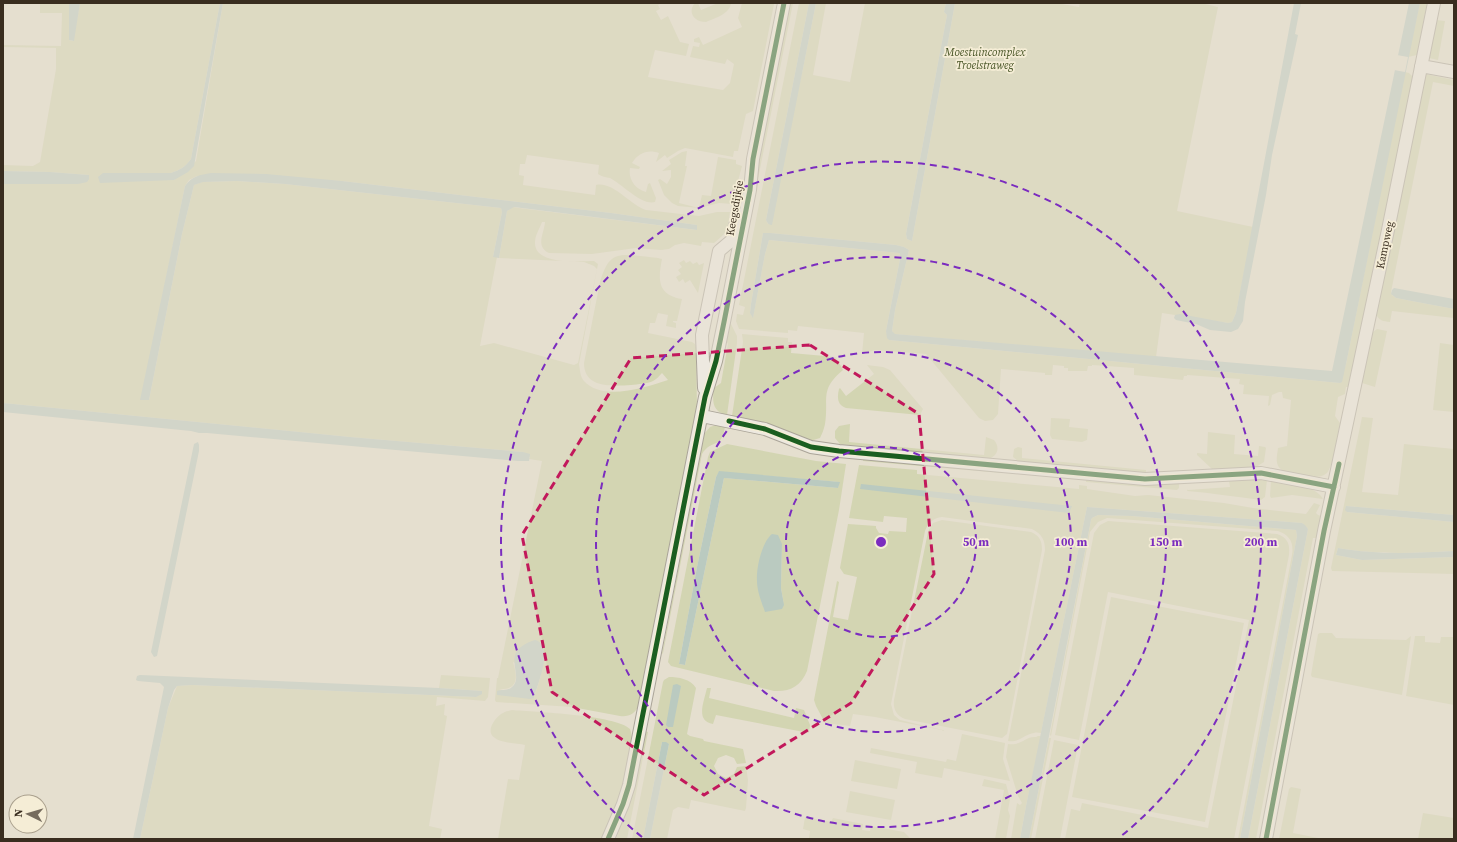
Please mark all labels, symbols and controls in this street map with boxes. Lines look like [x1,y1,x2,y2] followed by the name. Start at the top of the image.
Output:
[944,45,1026,73] park label: Moestuincomplex Troelstraweg
[723,179,747,237] street label: Keegsdijkje
[1373,219,1397,270] street label: Kampweg
[963,534,989,550] text: 50 m
[1055,534,1088,550] text: 100 m
[1150,534,1183,550] text: 150 m
[1245,534,1278,550] text: 200 m
[874,535,888,549] centre of rings
[8,794,48,834] north arrow
[11,809,26,818] text: N

